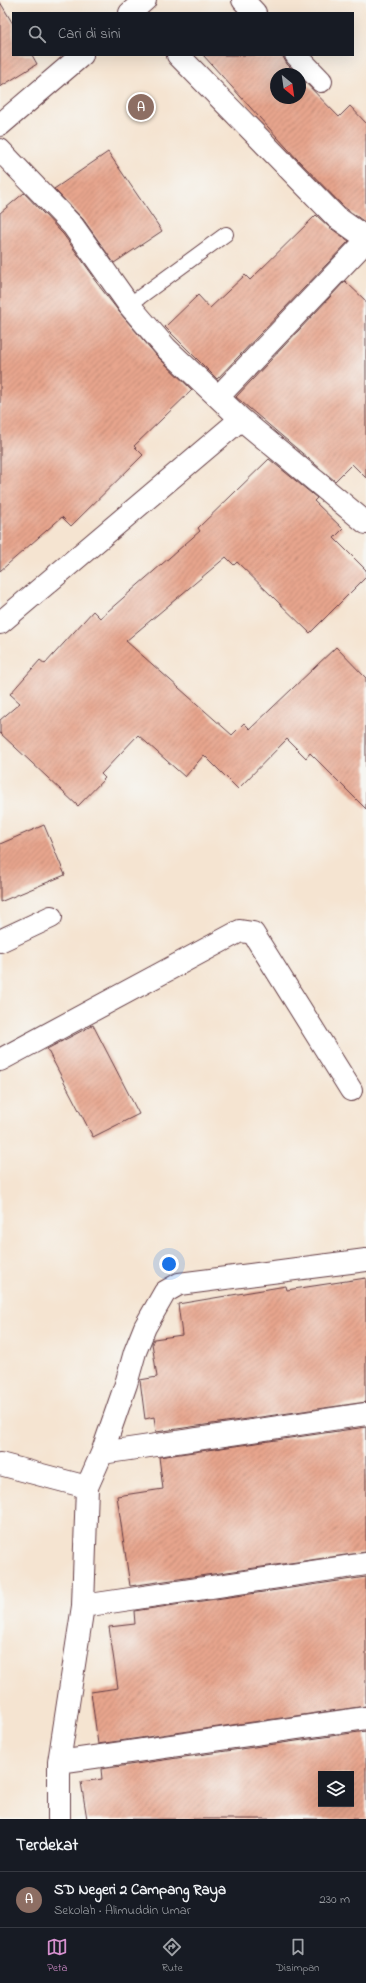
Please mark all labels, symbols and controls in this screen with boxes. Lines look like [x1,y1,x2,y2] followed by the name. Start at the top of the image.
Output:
[12,12,354,56] search box
[26,23,48,45] icon: search
[58,23,121,45] text: Cari di sini
[270,68,306,104] north arrow
[128,92,154,122] pin: A
[159,1254,179,1274] your location
[318,1771,354,1807] map controls
[318,1771,354,1807] button: layers
[16,1833,78,1858] text: Terdekat
[54,1879,226,1901] text: SD Negeri 2 Campang Raya
[25,1890,33,1909] text: A
[319,1890,350,1909] text: 230 m
[54,1901,191,1920] text: Sekolah · Alimuddin Umar
[46,1936,68,1976] tab: Peta
[161,1936,183,1976] tab: Rute
[276,1936,320,1976] tab: Disimpan

